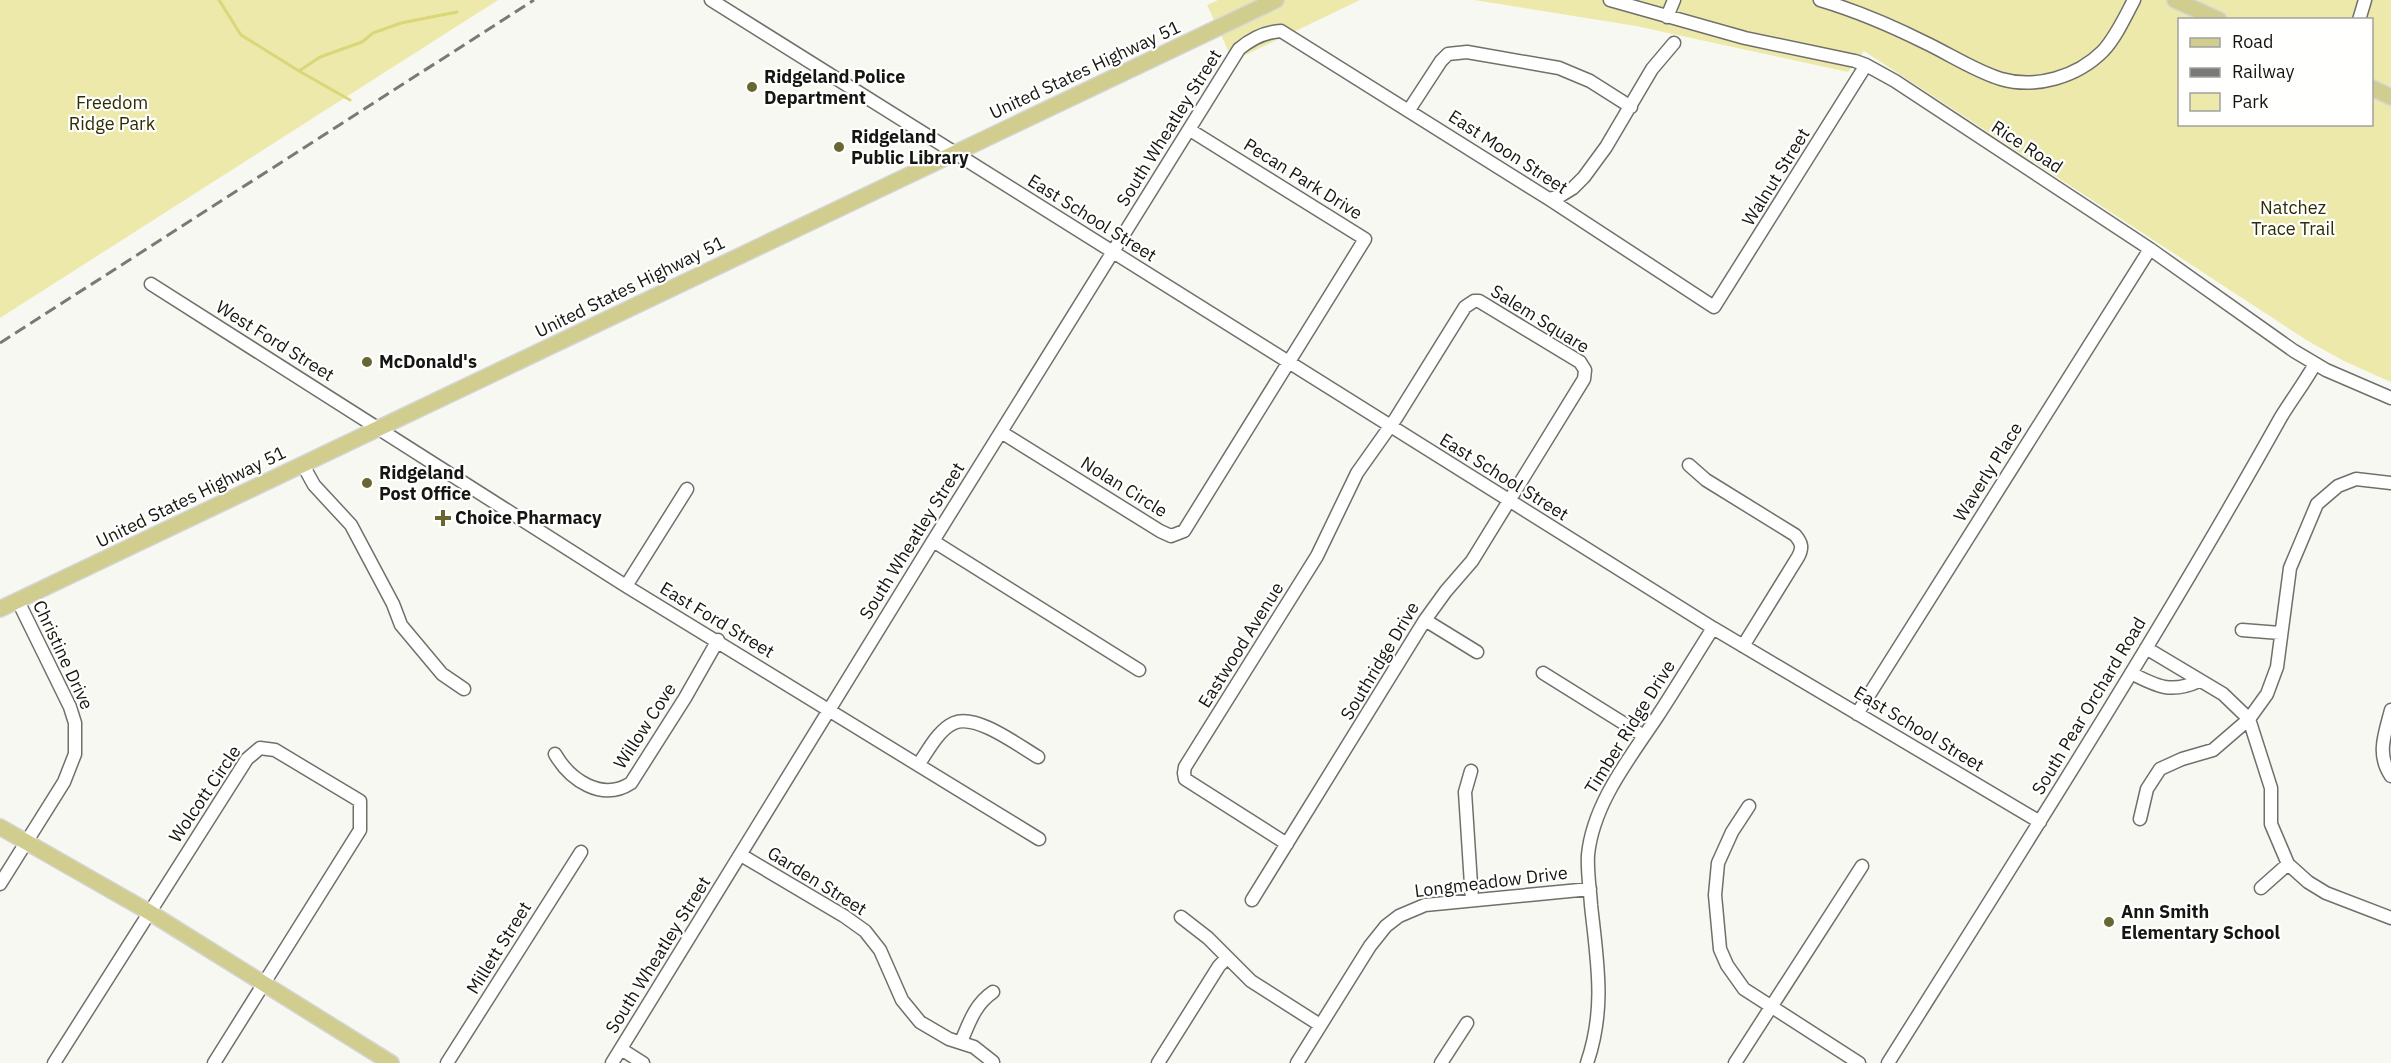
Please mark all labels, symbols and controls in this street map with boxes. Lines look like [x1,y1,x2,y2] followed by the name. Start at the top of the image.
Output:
[986,15,1184,124] street label: United States Highway 51
[2178,18,2373,126] legend
[2232,30,2273,53] text: Road
[1111,45,1226,211] street label: South Wheatley Street
[2232,60,2294,83] text: Railway
[764,65,905,109] place label: Ridgeland Police Department
[745,80,759,94] marker: Ridgeland Police Department
[2232,90,2269,113] text: Park
[69,91,156,135] park label: Freedom Ridge Park
[1444,104,1572,199] street label: East Moon Street
[1987,115,2067,178] street label: Rice Road
[1736,124,1815,230] street label: Walnut Street
[851,125,969,169] place label: Ridgeland Public Library
[1239,133,1367,224] street label: Pecan Park Drive
[832,140,846,154] marker: Ridgeland Public Library
[1024,169,1161,266] street label: East School Street
[2251,196,2335,240] park label: Natchez Trace Trail
[531,231,728,343] street label: United States Highway 51
[1487,279,1594,358] street label: Salem Square
[212,295,339,386] street label: West Ford Street
[379,350,477,373] place label: McDonald's
[360,355,374,369] marker: McDonald's
[1948,418,2027,526] street label: Waverly Place
[1436,428,1573,525] street label: East School Street
[92,441,289,553] street label: United States Highway 51
[1077,451,1172,522] street label: Nolan Circle
[854,458,969,624] street label: South Wheatley Street
[379,461,471,505] place label: Ridgeland Post Office
[360,476,374,490] marker: Ridgeland Post Office
[455,506,602,529] place label: Choice Pharmacy
[436,511,450,525] marker: Choice Pharmacy
[656,576,779,663] street label: East Ford Street
[1193,578,1288,712] street label: Eastwood Avenue
[28,596,99,713] street label: Christine Drive
[1335,597,1424,724] street label: Southridge Drive
[2026,613,2151,799] street label: South Pear Orchard Road
[1579,655,1680,798] street label: Timber Ridge Drive
[608,678,681,773] street label: Willow Cove
[1850,681,1988,776] street label: East School Street
[164,741,246,847] street label: Wolcott Circle
[763,841,871,920] street label: Garden Street
[1413,861,1569,902] street label: Longmeadow Drive
[600,872,715,1038] street label: South Wheatley Street
[461,897,536,998] street label: Millett Street
[2121,900,2280,944] place label: Ann Smith Elementary School
[2102,915,2116,929] marker: Ann Smith Elementary School

